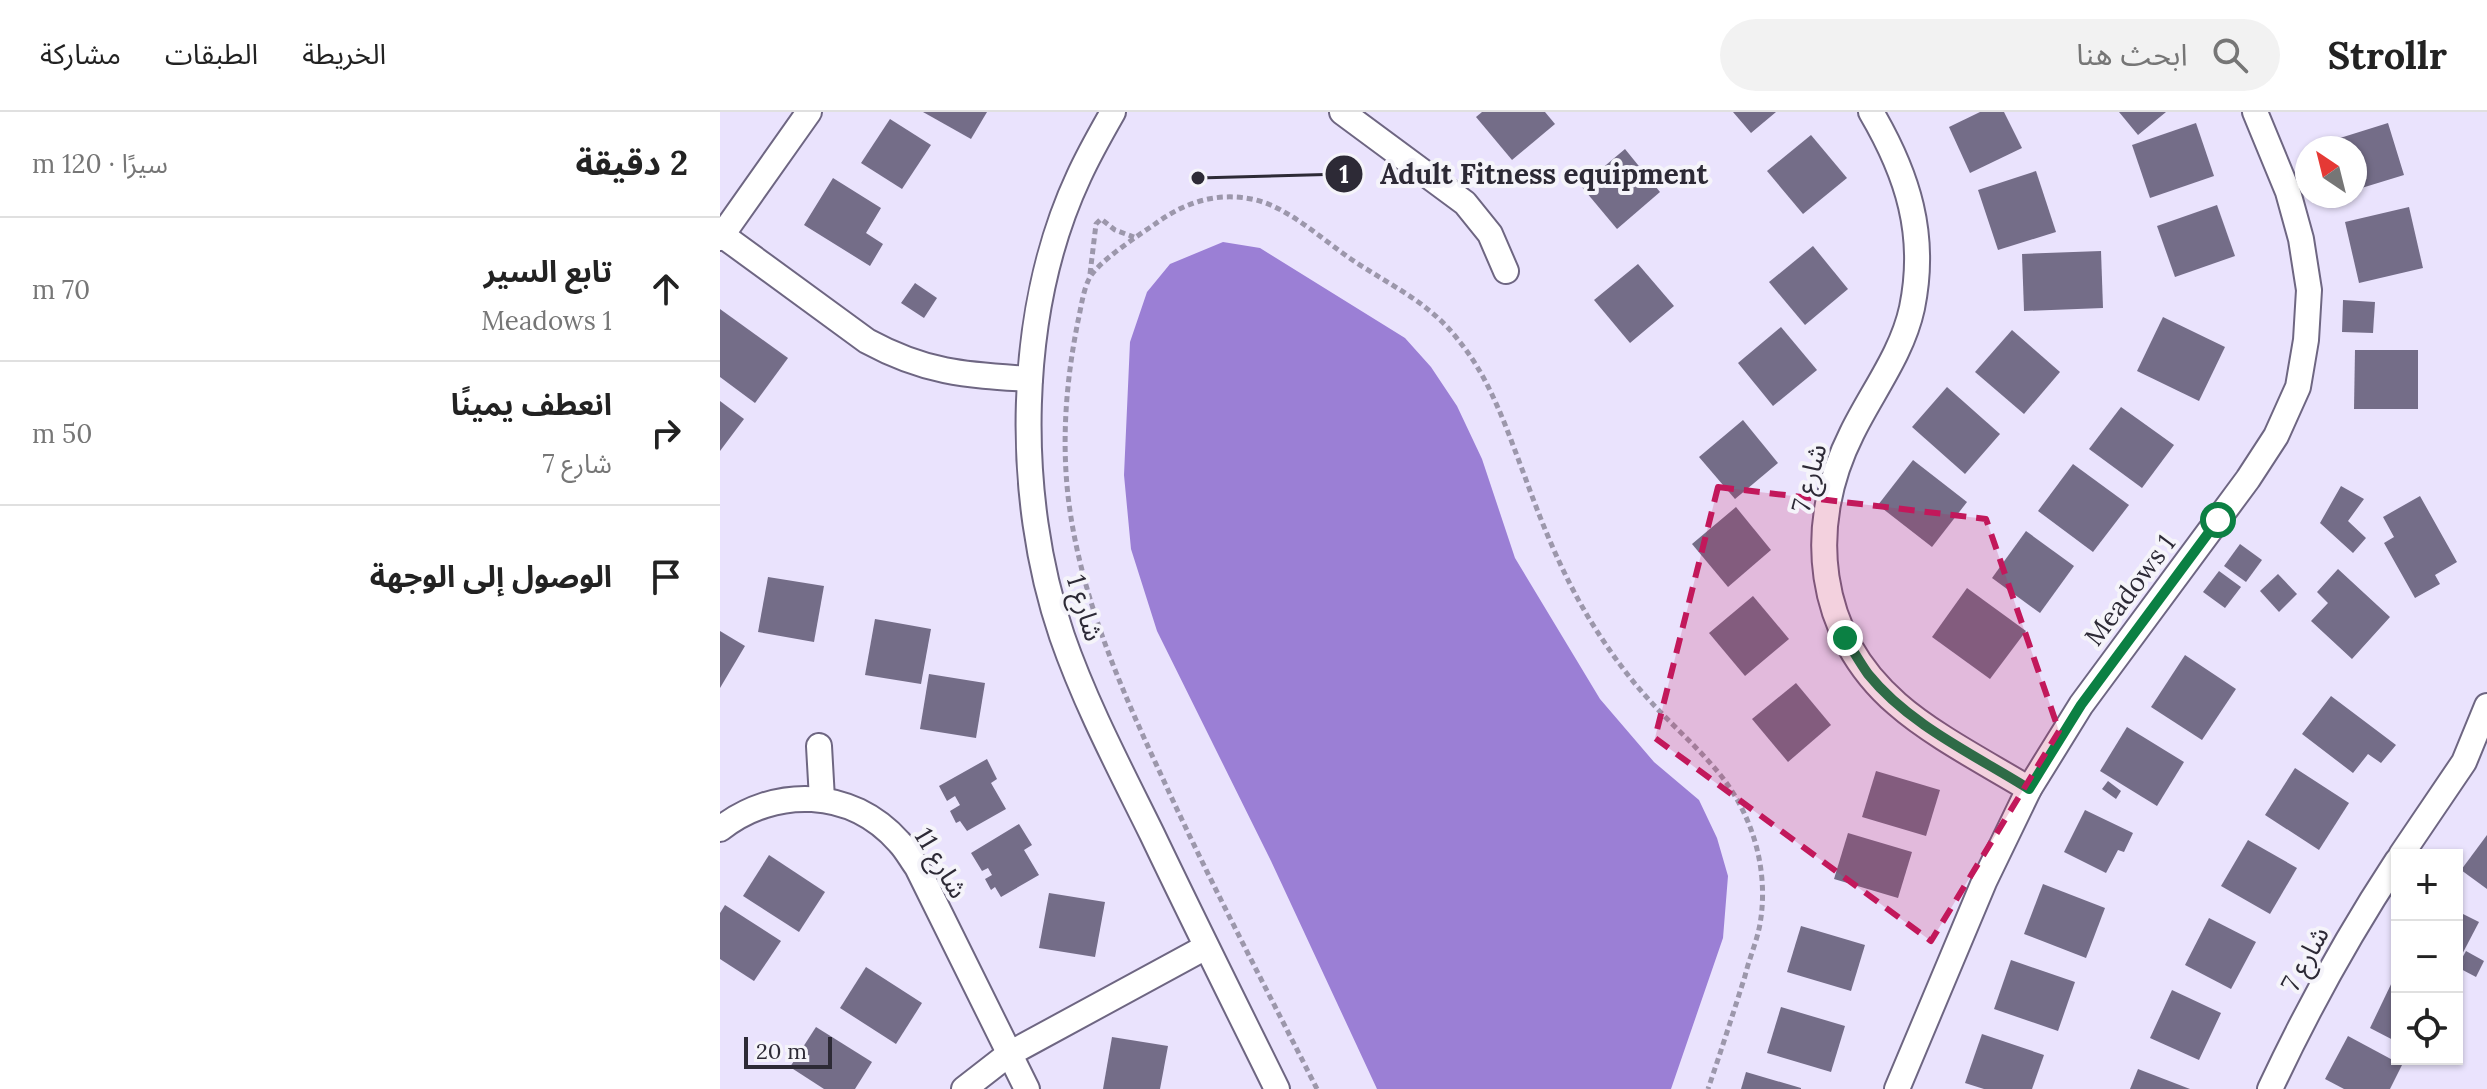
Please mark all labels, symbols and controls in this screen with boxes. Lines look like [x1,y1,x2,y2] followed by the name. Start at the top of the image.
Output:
[1720,19,2280,91] search box
[2328,31,2447,79] text: Strollr
[2208,33,2252,77] icon: search
[2076,35,2188,73] text: ابحث هنا
[40,36,121,72] text: مشاركة
[165,36,258,72] text: الطبقات
[302,36,386,72] text: الخريطة
[2295,136,2367,208] north arrow
[575,141,688,184] text: 2 دقيقة
[32,147,168,180] text: سيرًا · 120 m
[1324,148,1724,200] callout: Adult Fitness equipment
[1380,156,1708,192] text: Adult Fitness equipment
[1339,159,1349,190] text: 1
[484,252,612,290] text: تابع السير
[644,267,688,311] icon: ahead
[32,273,90,306] text: 70 m
[481,304,612,337] text: Meadows 1
[451,385,612,423] text: انعطف يمينًا
[644,411,688,455] icon: right
[32,417,92,450] text: 50 m
[1784,440,1836,516] street label: شارع 7
[542,447,612,480] text: شارع 7
[2200,502,2236,538] route start
[2077,528,2182,652] street label: Meadows 1
[644,555,688,599] icon: arrive
[370,557,612,595] text: الوصول إلى الوجهة
[1057,571,1111,646] street label: شارع 1
[1827,620,1863,656] route end
[905,821,975,906] street label: شارع 11
[2391,849,2463,1065] map controls
[2391,849,2463,921] button: +
[2273,920,2338,999] street label: شارع 7
[2391,921,2463,993] button: −
[2391,993,2463,1065] button: locate
[744,1033,832,1069] scale bar
[756,1037,807,1065] text: 20 m

